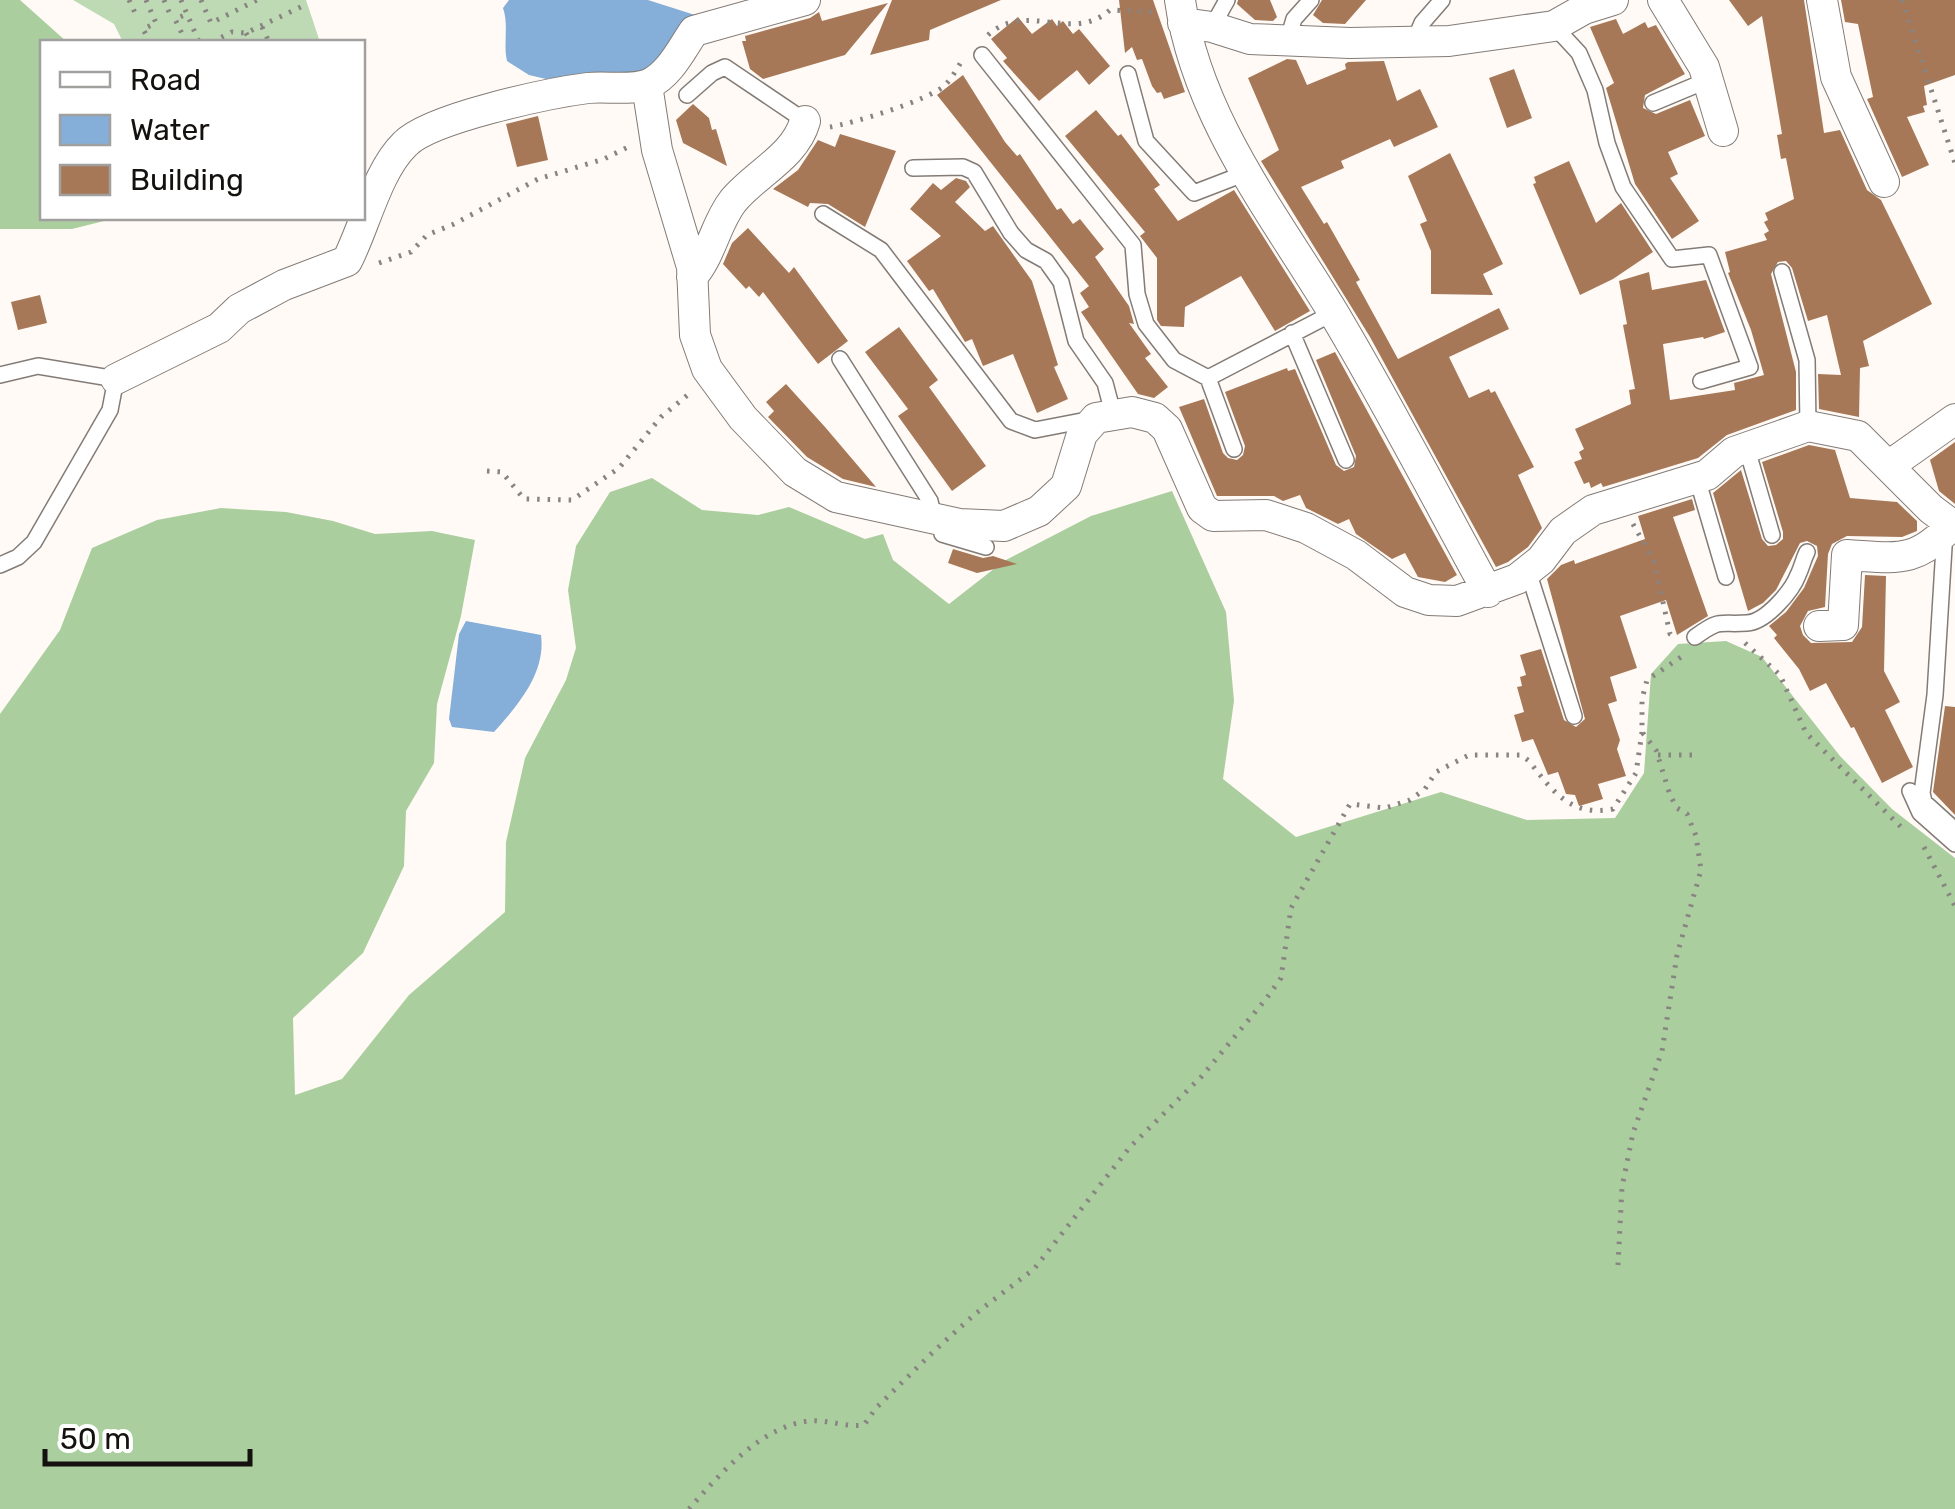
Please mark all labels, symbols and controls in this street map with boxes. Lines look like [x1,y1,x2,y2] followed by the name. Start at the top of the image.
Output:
[40,40,365,220] legend
[130,62,201,98] text: Road
[130,112,210,148] text: Water
[130,162,244,198] text: Building
[45,1404,250,1466] scale bar
[60,1421,131,1457] text: 50 m

